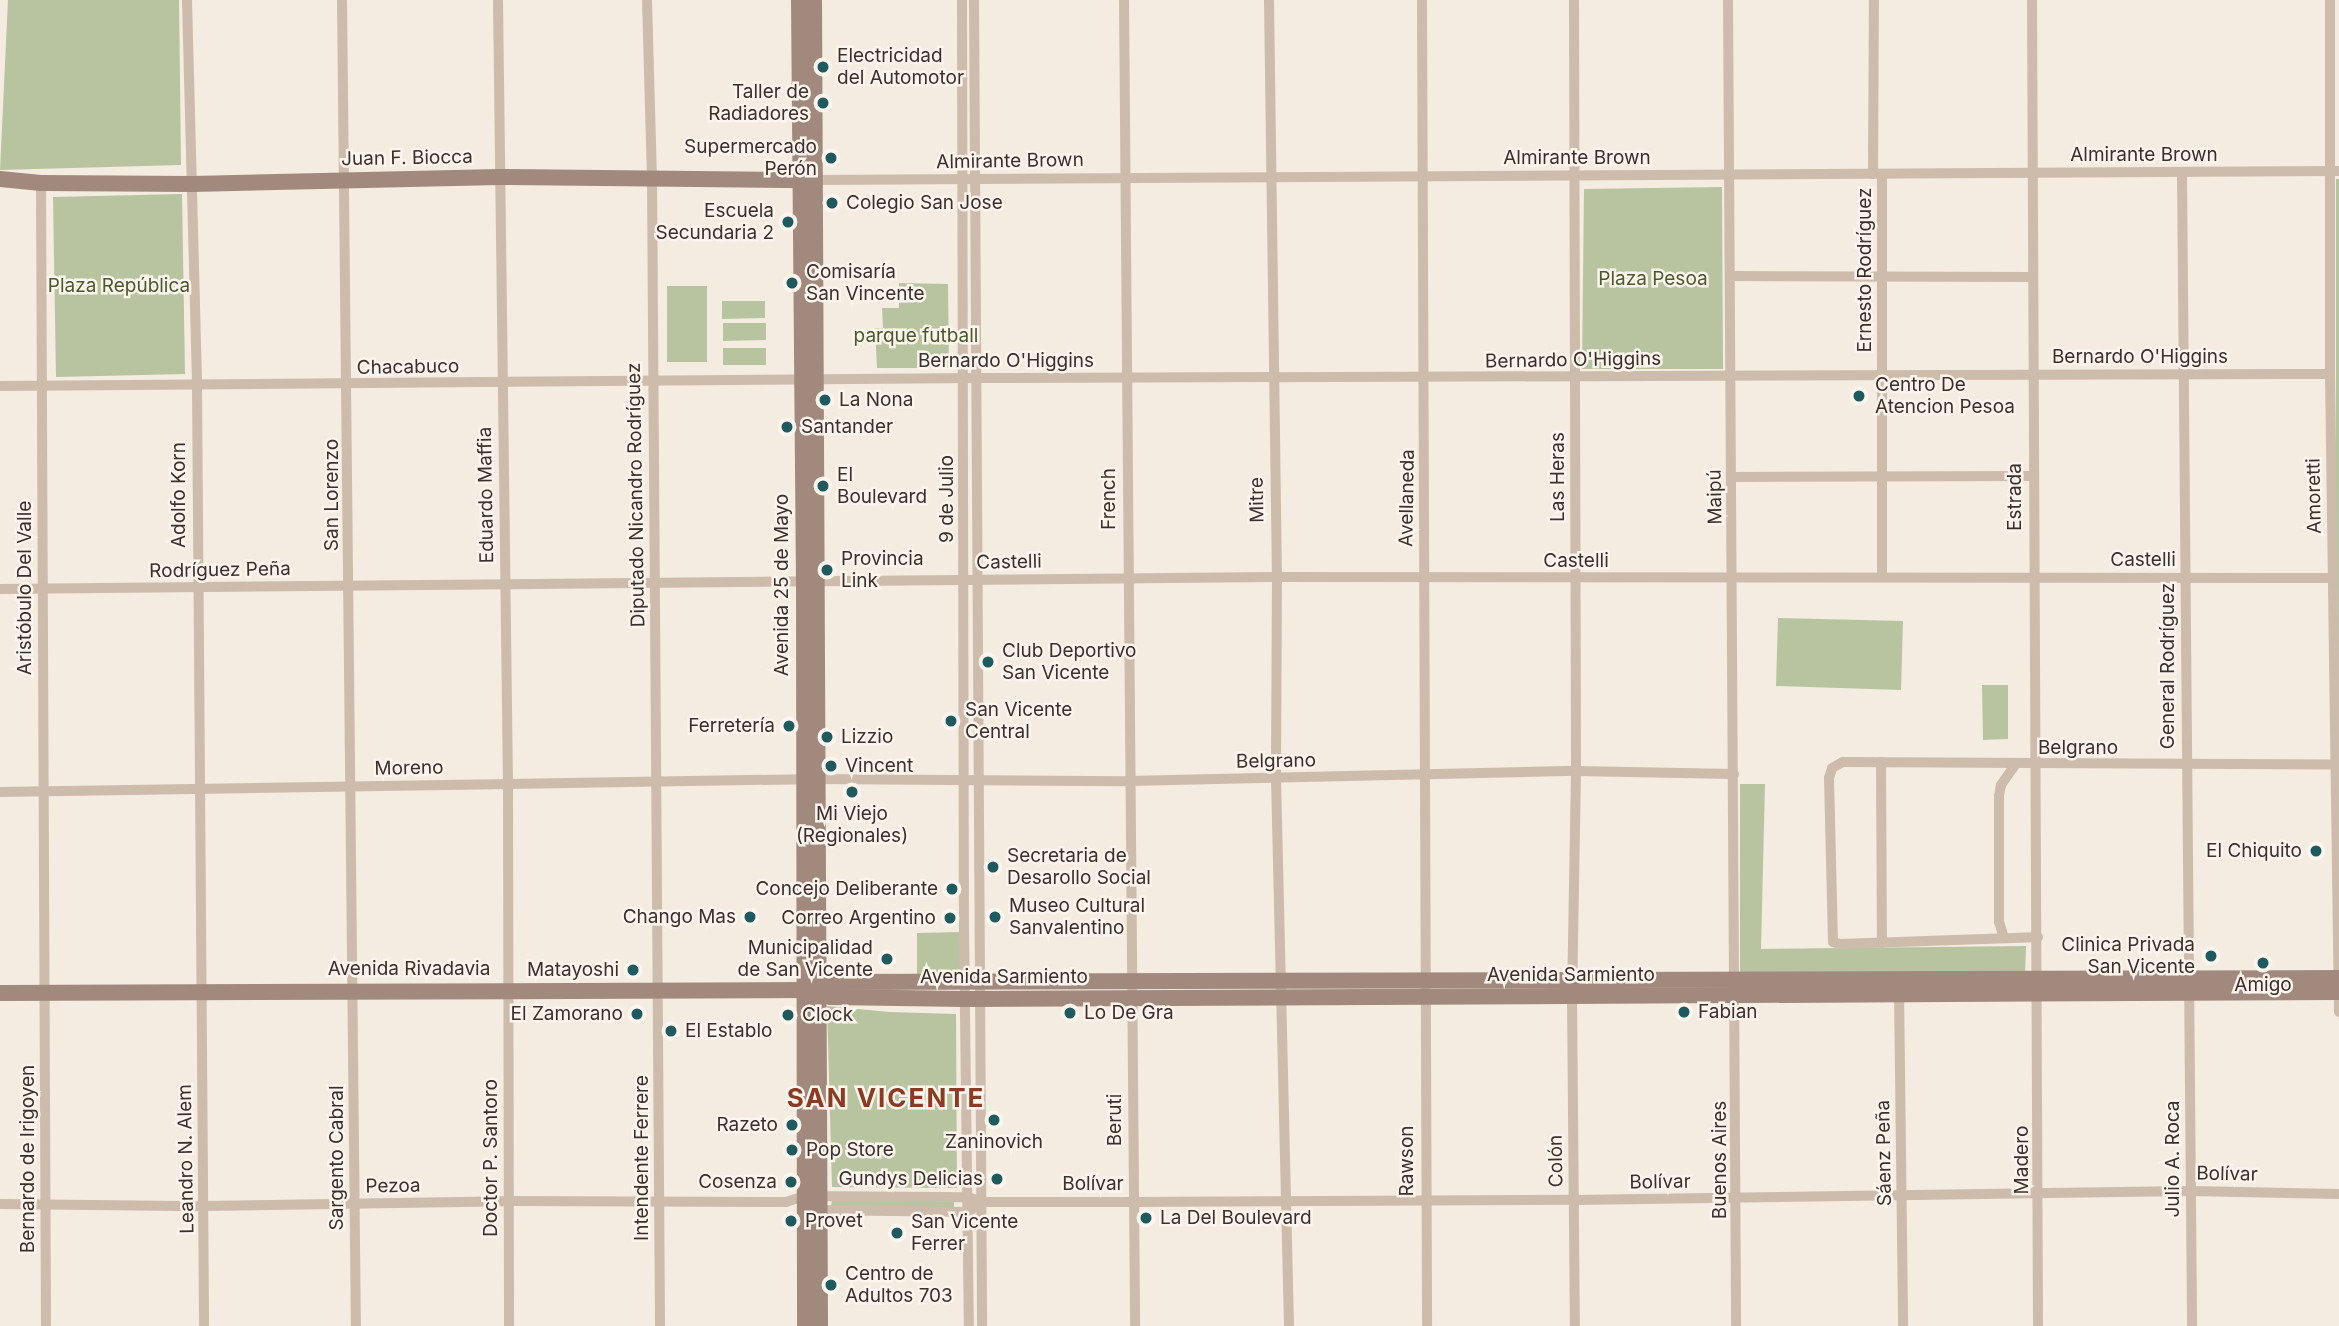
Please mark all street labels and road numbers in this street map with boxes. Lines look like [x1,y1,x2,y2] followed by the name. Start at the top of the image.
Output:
[2070,144,2218,166] street label: Almirante Brown
[341,145,473,171] street label: Juan F. Biocca
[1503,147,1651,169] street label: Almirante Brown
[936,148,1084,174] street label: Almirante Brown
[1854,187,1876,353] street label: Ernesto Rodríguez
[2052,346,2228,368] street label: Bernardo O'Higgins
[1485,347,1661,373] street label: Bernardo O'Higgins
[918,350,1094,372] street label: Bernardo O'Higgins
[357,355,459,379] street label: Chacabuco
[622,362,650,628] street label: Diputado Nicandro Rodríguez
[473,427,499,563] street label: Eduardo Maffia
[1547,432,1569,522] street label: Las Heras
[321,439,343,551] street label: San Lorenzo
[168,442,190,548] street label: Adolfo Korn
[1395,449,1419,547] street label: Avellaneda
[936,455,958,543] street label: 9 de Julio
[2302,458,2326,534] street label: Amoretti
[2004,463,2026,531] street label: Estrada
[1098,468,1120,530] street label: French
[1703,469,1727,525] street label: Maipú
[1245,477,1269,523] street label: Mitre
[771,494,793,676] street label: Avenida 25 de Mayo
[14,501,36,675] street label: Aristóbulo Del Valle
[2110,549,2176,571] street label: Castelli
[976,550,1042,574] street label: Castelli
[1543,550,1609,572] street label: Castelli
[149,557,291,583] street label: Rodríguez Peña
[2157,583,2179,749] street label: General Rodríguez
[2038,737,2118,759] street label: Belgrano
[1236,749,1316,773] street label: Belgrano
[374,756,444,780] street label: Moreno
[328,958,490,980] street label: Avenida Rivadavia
[1487,964,1655,986] street label: Avenida Sarmiento
[920,966,1088,988] street label: Avenida Sarmiento
[17,1065,39,1253] street label: Bernardo de Irigoyen
[631,1075,653,1241] street label: Intendente Ferrere
[480,1079,502,1237] street label: Doctor P. Santoro
[173,1084,199,1234] street label: Leandro N. Alem
[326,1085,348,1231] street label: Sargento Cabral
[1104,1094,1126,1146] street label: Beruti
[1872,1100,1896,1206] street label: Sáenz Peña
[1709,1101,1731,1219] street label: Buenos Aires
[2162,1101,2184,1217] street label: Julio A. Roca
[1396,1126,1418,1196] street label: Rawson
[2011,1126,2033,1194] street label: Madero
[1544,1135,1568,1187] street label: Colón
[2196,1162,2258,1186] street label: Bolívar
[1629,1170,1691,1194] street label: Bolívar
[1062,1173,1124,1195] street label: Bolívar
[365,1174,421,1198] street label: Pezoa

